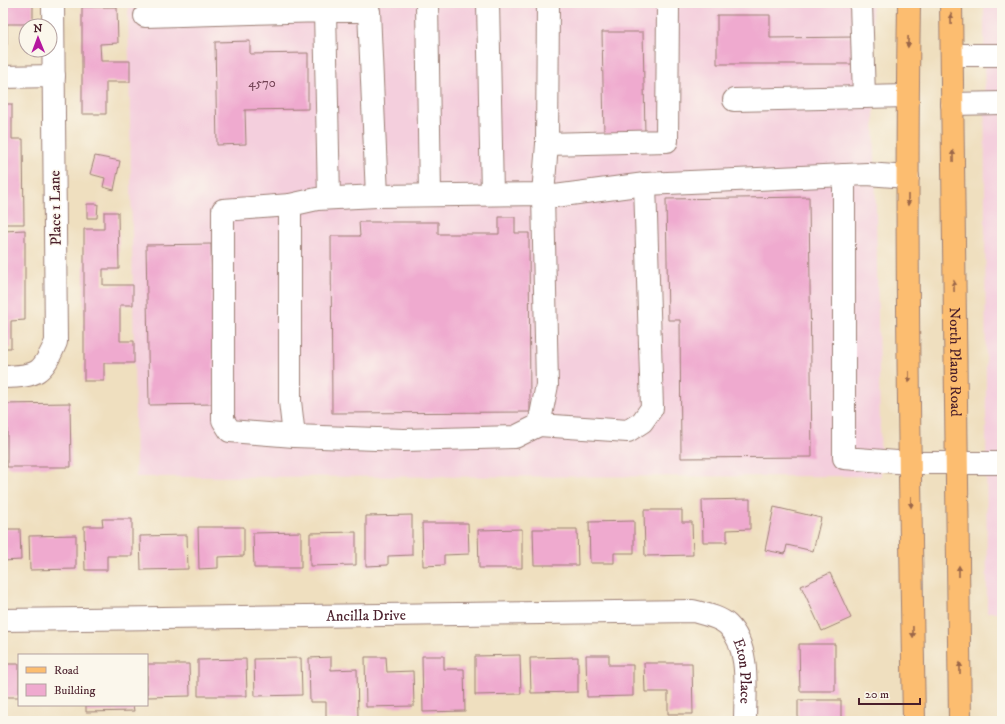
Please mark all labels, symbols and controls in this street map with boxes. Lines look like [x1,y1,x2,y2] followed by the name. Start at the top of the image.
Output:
[948,13,955,25] one-way arrow
[18,18,58,58] north arrow
[33,22,42,36] text: N
[905,36,911,49] one-way arrow
[248,75,276,91] house number: 4570
[950,149,956,162] one-way arrow
[45,170,66,246] street label: Place 1 Lane
[905,194,911,207] one-way arrow
[951,280,958,292] one-way arrow
[945,307,965,417] street label: North Plano Road
[906,371,912,384] one-way arrow
[908,496,914,509] one-way arrow
[956,564,962,577] one-way arrow
[326,606,406,626] street label: Ancilla Drive
[910,626,916,639] one-way arrow
[728,636,755,704] street label: Eton Place
[18,654,148,706] legend
[956,662,963,674] one-way arrow
[54,663,79,678] text: Road
[859,680,920,706] scale bar
[54,683,95,698] text: Building
[865,687,889,702] text: 20 m

